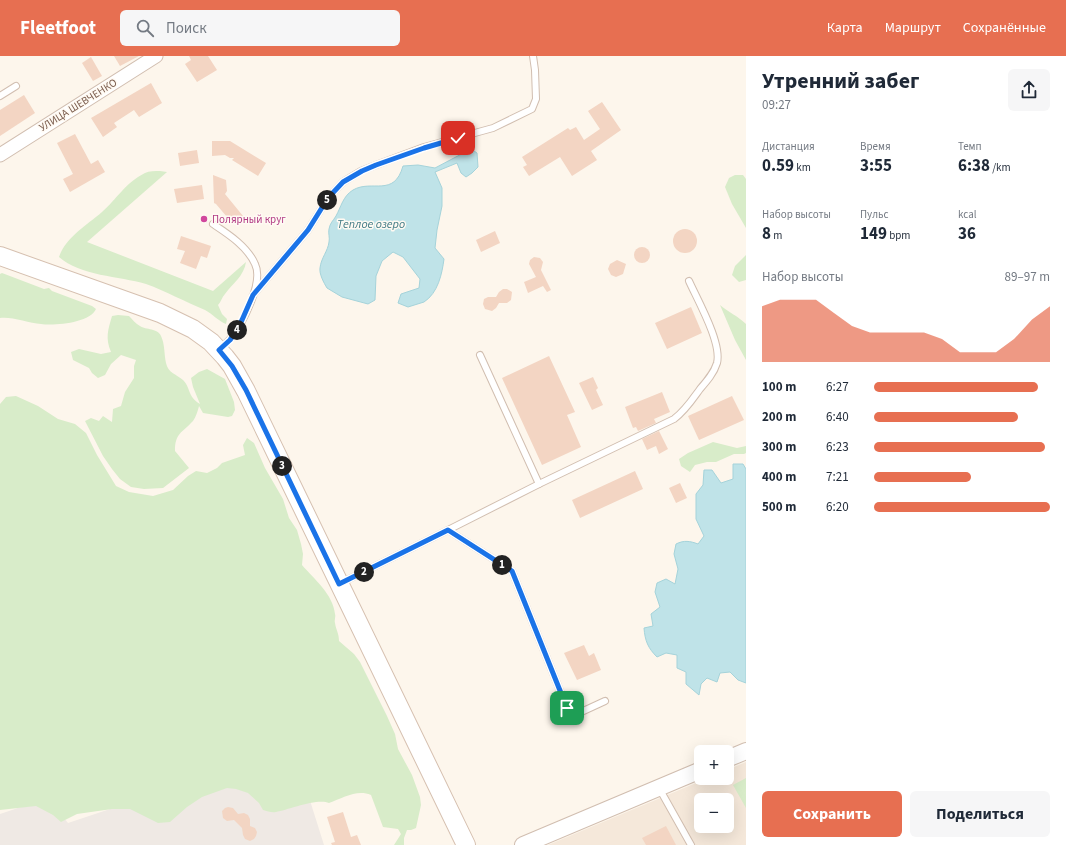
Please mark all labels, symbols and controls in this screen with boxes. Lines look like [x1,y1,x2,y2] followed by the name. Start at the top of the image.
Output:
[120,10,400,46] search box
[20,15,96,42] text: Fleetfoot
[134,17,156,39] icon: search
[166,18,207,39] text: Поиск
[827,18,863,38] text: Карта
[885,18,941,38] text: Маршрут
[963,18,1046,38] text: Сохранённые
[762,65,920,97] text: Утренний забег
[1008,69,1050,111] button: share
[36,75,120,135] street label: УЛИЦА ШЕВЧЕНКО
[762,96,791,114] text: 09:27
[441,121,475,155] pin
[447,127,469,149] icon: check
[762,139,815,154] text: Дистанция
[860,139,891,154] text: Время
[958,139,982,154] text: Темп
[762,154,794,178] text: 0.59
[860,154,892,178] text: 3:55
[958,154,990,178] text: 6:38
[794,160,811,175] text: km
[990,160,1011,175] text: /km
[317,190,337,210] pin: 5
[324,192,330,207] text: 5
[762,207,831,222] text: Набор высоты
[860,207,888,222] text: Пульс
[958,207,977,222] text: kcal
[212,212,286,227] place label: Полярный круг
[199,214,209,224] marker: Полярный круг
[337,216,405,233] water label: Теплое озеро
[762,222,771,246] text: 8
[860,222,887,246] text: 149
[958,222,976,246] text: 36
[771,228,782,243] text: m
[887,228,910,243] text: bpm
[762,268,844,286] text: Набор высоты
[1005,268,1050,286] text: 89–97 m
[227,320,247,340] pin: 4
[234,322,240,337] text: 4
[762,378,796,396] text: 100 m
[826,378,849,396] text: 6:27
[762,408,796,426] text: 200 m
[826,408,849,426] text: 6:40
[762,438,796,456] text: 300 m
[826,438,849,456] text: 6:23
[272,456,292,476] pin: 3
[279,458,285,473] text: 3
[762,468,796,486] text: 400 m
[826,468,849,486] text: 7:21
[762,498,796,516] text: 500 m
[826,498,849,516] text: 6:20
[492,555,512,575] pin: 1
[499,557,505,572] text: 1
[354,562,374,582] pin: 2
[361,564,367,579] text: 2
[550,691,584,725] pin
[556,697,578,719] icon: arrive
[694,745,734,833] map controls
[694,745,734,785] button: +
[762,791,902,837] button: Сохранить
[910,791,1050,837] button: Поделиться
[694,793,734,833] button: −

